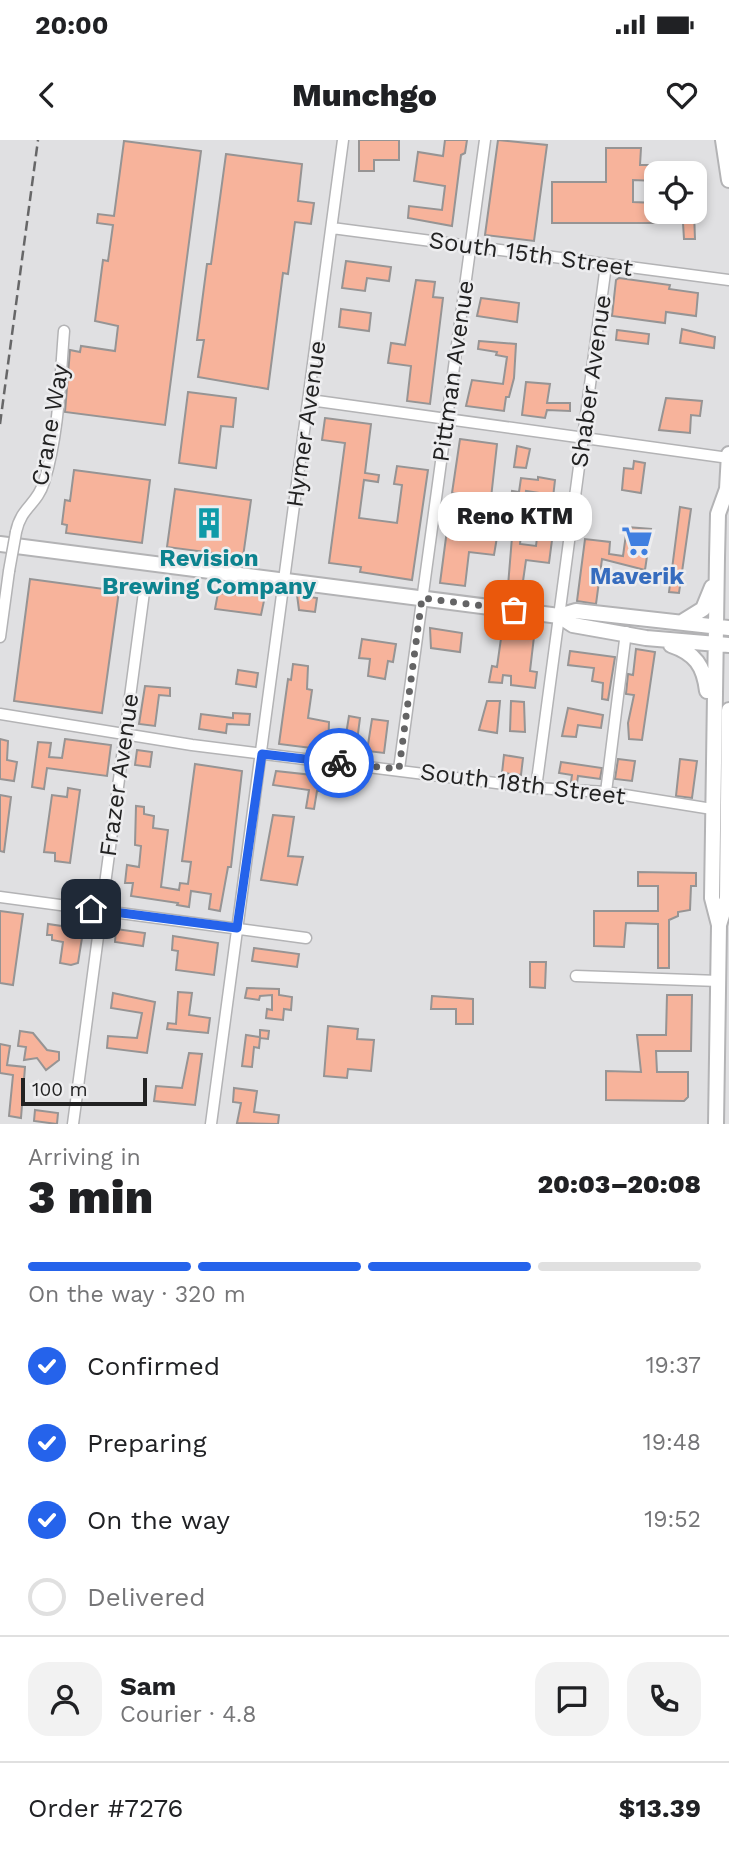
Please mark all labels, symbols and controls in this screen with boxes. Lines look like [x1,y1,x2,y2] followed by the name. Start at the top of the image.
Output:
[35,10,109,40] text: 20:00
[28,76,66,114] icon: back
[292,76,437,114] text: Munchgo
[663,76,701,114] icon: heart
[644,161,707,224] map controls
[644,161,707,224] button: locate
[427,226,635,282] street label: South 15th Street
[426,278,480,464] street label: Pittman Avenue
[565,293,617,469] street label: Shaber Avenue
[280,339,332,509] street label: Hymer Avenue
[26,361,75,488] street label: Crane Way
[437,491,591,540] callout: Reno KTM
[457,503,573,530] text: Reno KTM
[192,506,226,540] building icon: Revision Brewing Company
[620,524,654,558] supermarket icon: Maverik
[102,544,316,600] place label: Revision Brewing Company
[590,562,684,590] place label: Maverik
[484,580,544,640] pin
[495,591,533,629] icon: bag
[94,692,144,858] street label: Frazer Avenue
[304,728,374,798] courier
[320,744,358,782] icon: bike
[419,758,627,810] street label: South 18th Street
[61,879,121,939] pin
[72,890,110,928] icon: home
[21,1075,147,1107] scale bar
[32,1078,88,1101] text: 100 m
[28,1144,141,1171] text: Arriving in
[537,1169,701,1199] text: 20:03–20:08
[28,1170,153,1224] text: 3 min
[28,1281,246,1308] text: On the way · 320 m
[28,1347,66,1385] icon: check
[87,1351,220,1381] text: Confirmed
[646,1352,701,1379] text: 19:37
[28,1424,66,1462] icon: check
[87,1428,207,1458] text: Preparing
[643,1429,701,1456] text: 19:48
[28,1501,66,1539] icon: check
[87,1505,230,1535] text: On the way
[644,1506,701,1533] text: 19:52
[87,1582,206,1612] text: Delivered
[28,1662,102,1736] button: person
[535,1662,609,1736] button: chat
[627,1662,701,1736] button: phone
[120,1671,176,1701] text: Sam
[120,1701,256,1728] text: Courier · 4.8
[28,1793,183,1823] text: Order #7276
[619,1793,701,1823] text: $13.39

